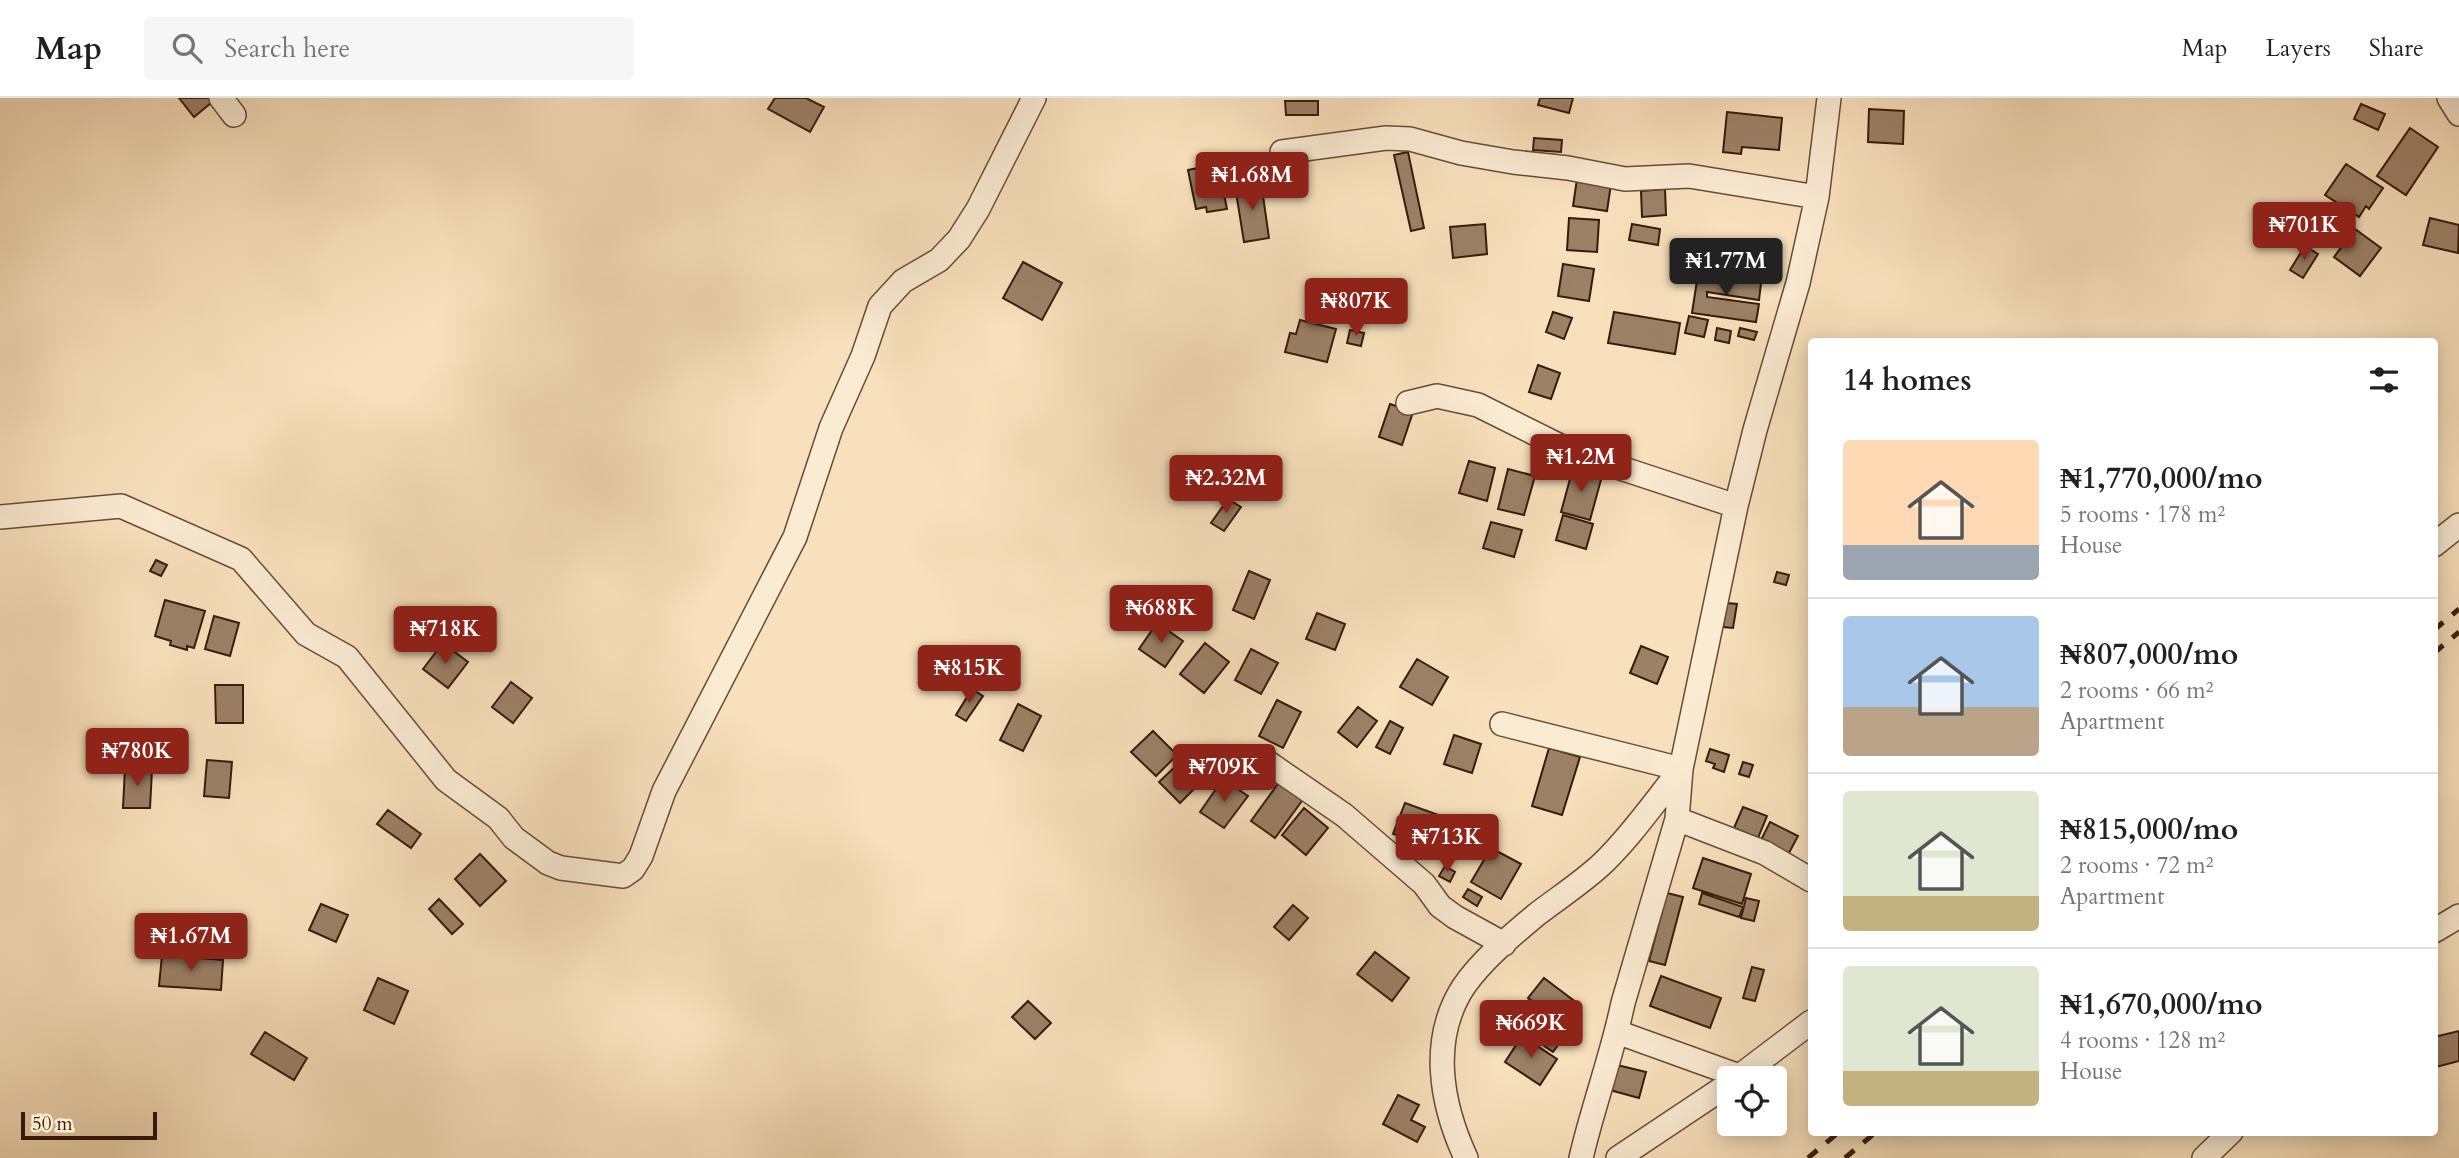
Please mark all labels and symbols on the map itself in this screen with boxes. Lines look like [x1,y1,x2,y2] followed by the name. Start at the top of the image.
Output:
[1195,152,1309,212] pin: ₦1.68M
[2255,202,2353,262] pin: ₦701K
[1669,238,1783,298] pin: ₦1.77M
[1307,278,1405,338] pin: ₦807K
[1532,434,1630,494] pin: ₦1.2M
[1169,456,1283,515] pin: ₦2.32M
[1112,586,1210,645] pin: ₦688K
[396,606,494,666] pin: ₦718K
[920,646,1018,705] pin: ₦815K
[88,728,186,788] pin: ₦780K
[1175,744,1273,804] pin: ₦709K
[1398,814,1496,874] pin: ₦713K
[134,914,248,973] pin: ₦1.67M
[1482,1000,1580,1060] pin: ₦669K
[21,1109,158,1141] scale bar

